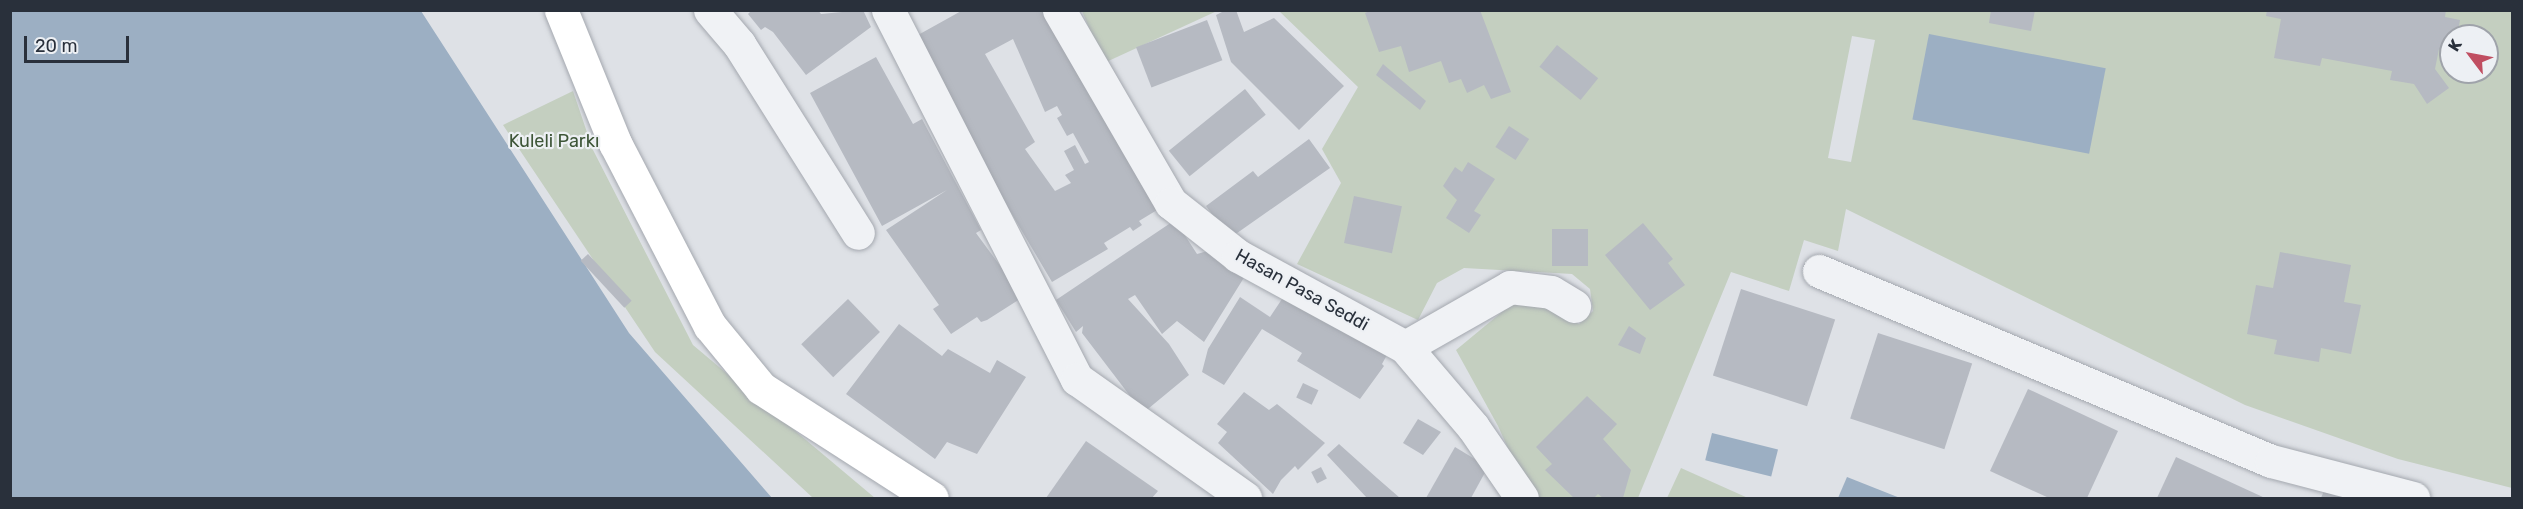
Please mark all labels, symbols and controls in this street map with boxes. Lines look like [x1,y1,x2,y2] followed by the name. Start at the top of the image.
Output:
[27,24,132,62] scale bar
[2439,24,2499,84] north arrow
[35,35,77,57] text: 20 m
[2444,36,2466,55] text: K
[509,130,599,152] park label: Kuleli Parkı
[1232,244,1372,336] street label: Hasan Pasa Seddi

